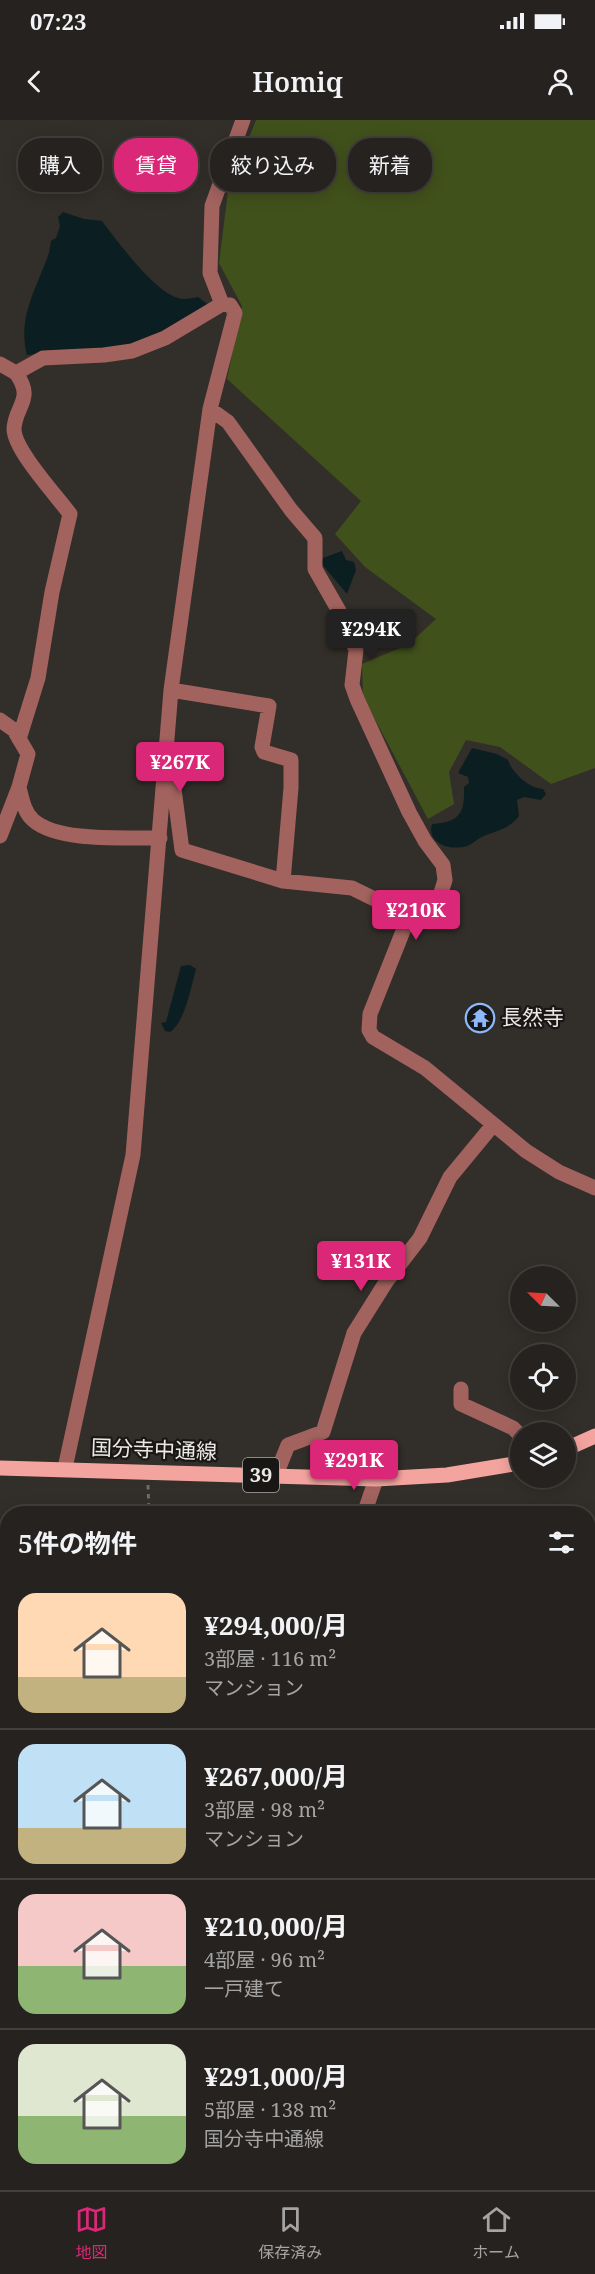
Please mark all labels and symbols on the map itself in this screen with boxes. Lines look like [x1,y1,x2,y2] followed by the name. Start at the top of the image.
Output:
[329,609,413,660] pin: ¥294K
[138,742,222,793] pin: ¥267K
[374,890,458,941] pin: ¥210K
[464,1002,496,1034] temple icon: 長然寺
[501,1003,564,1031] place label: 長然寺
[319,1241,403,1292] pin: ¥131K
[510,1266,576,1332] north arrow
[91,1433,217,1465] street label: 国分寺中通線
[312,1440,396,1491] pin: ¥291K
[243,1458,279,1492] road number: 39

